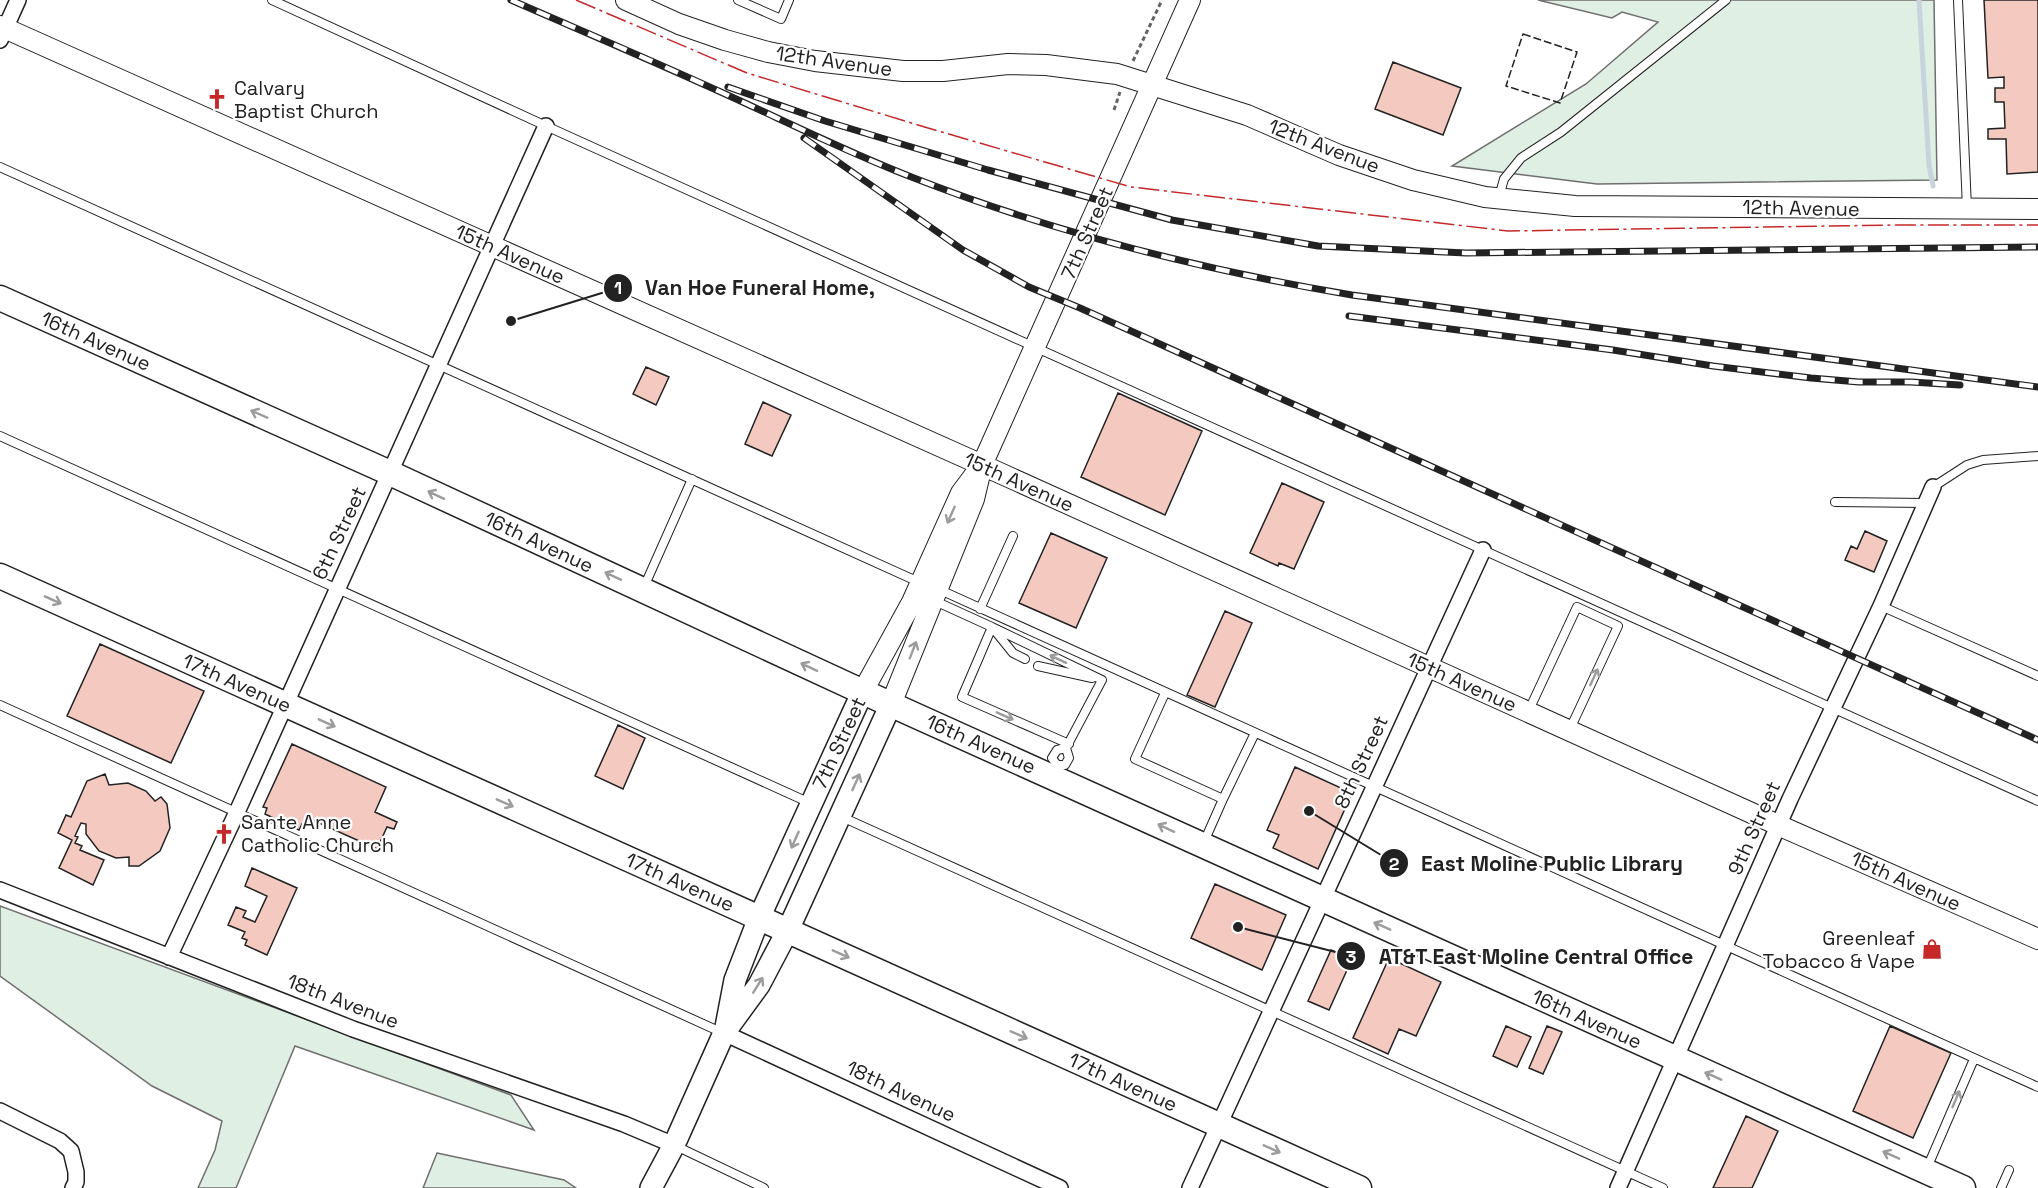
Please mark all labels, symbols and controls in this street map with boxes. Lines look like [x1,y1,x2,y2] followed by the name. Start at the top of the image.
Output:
[774,40,894,82] street label: 12th Avenue
[234,75,379,124] place label: Calvary Baptist Church
[205,87,229,111] church icon: Calvary Baptist Church
[1265,113,1383,179] street label: 12th Avenue
[1055,182,1119,284] street label: 7th Street
[1742,194,1860,222] street label: 12th Avenue
[451,218,569,290] street label: 15th Avenue
[603,268,886,307] callout: Van Hoe Funeral Home,
[645,274,875,301] text: Van Hoe Funeral Home,
[614,276,622,299] text: 1
[37,305,155,377] street label: 16th Avenue
[250,408,268,419] one-way arrow
[960,446,1078,518] street label: 15th Avenue
[306,482,372,584] street label: 6th Street
[428,488,446,500] one-way arrow
[480,505,598,579] street label: 16th Avenue
[945,505,956,524] one-way arrow
[605,570,623,582] one-way arrow
[44,595,62,607] one-way arrow
[908,641,919,660] one-way arrow
[1403,646,1521,718] street label: 15th Avenue
[178,647,296,719] street label: 17th Avenue
[1049,652,1067,664] one-way arrow
[801,661,819,672] one-way arrow
[1588,669,1600,687] one-way arrow
[806,693,872,793] street label: 7th Street
[922,708,1040,780] street label: 16th Avenue
[996,710,1014,722] one-way arrow
[1328,711,1394,813] street label: 8th Street
[318,719,336,730] one-way arrow
[851,773,862,791] one-way arrow
[1722,777,1786,879] street label: 9th Street
[495,798,513,810] one-way arrow
[241,809,394,858] place label: Sante Anne Catholic Church
[212,822,236,846] church icon: Sante Anne Catholic Church
[1157,822,1175,833] one-way arrow
[788,831,799,849] one-way arrow
[1379,844,1695,883] callout: East Moline Public Library
[1847,845,1965,917] street label: 15th Avenue
[621,846,739,918] street label: 17th Avenue
[1421,850,1683,877] text: East Moline Public Library
[1389,852,1400,875] text: 2
[1373,920,1391,931] one-way arrow
[1763,925,1915,974] place label: Greenleaf Tobacco & Vape
[1336,937,1706,976] callout: AT&T East Moline Central Office
[1920,937,1944,961] shop icon: Greenleaf Tobacco & Vape
[1379,943,1693,970] text: AT&T East Moline Central Office
[1346,945,1357,968] text: 3
[832,949,850,961] one-way arrow
[283,968,403,1034] street label: 18th Avenue
[752,977,765,994] one-way arrow
[1528,983,1646,1055] street label: 16th Avenue
[1010,1029,1028,1041] one-way arrow
[1064,1046,1182,1118] street label: 17th Avenue
[842,1054,960,1128] street label: 18th Avenue
[1704,1070,1722,1081] one-way arrow
[1951,1091,1963,1109] one-way arrow
[1263,1144,1281,1155] one-way arrow
[1882,1149,1900,1161] one-way arrow

